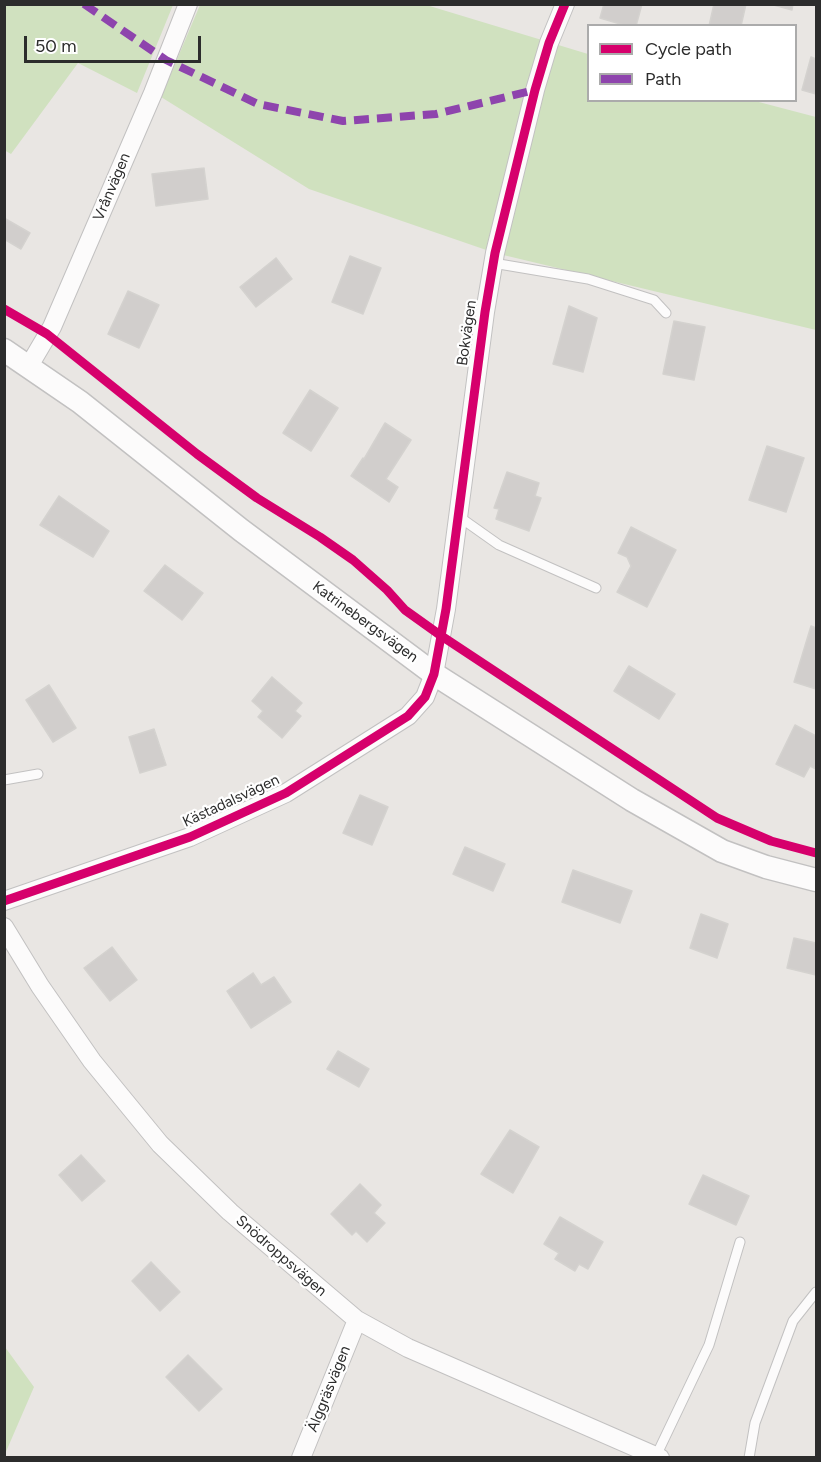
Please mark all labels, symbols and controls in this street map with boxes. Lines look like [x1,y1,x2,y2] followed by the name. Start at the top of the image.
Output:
[27,24,204,62] scale bar
[587,24,797,102] legend
[35,35,77,57] text: 50 m
[645,38,732,60] text: Cycle path
[645,68,681,90] text: Path
[90,150,134,224] street label: Vrånvägen
[453,299,481,367] street label: Bokvägen
[309,578,421,666] street label: Katrinebergsvägen
[180,771,282,831] street label: Kästadalsvägen
[232,1212,330,1300] street label: Snödroppsvägen
[304,1343,354,1435] street label: Älggräsvägen

